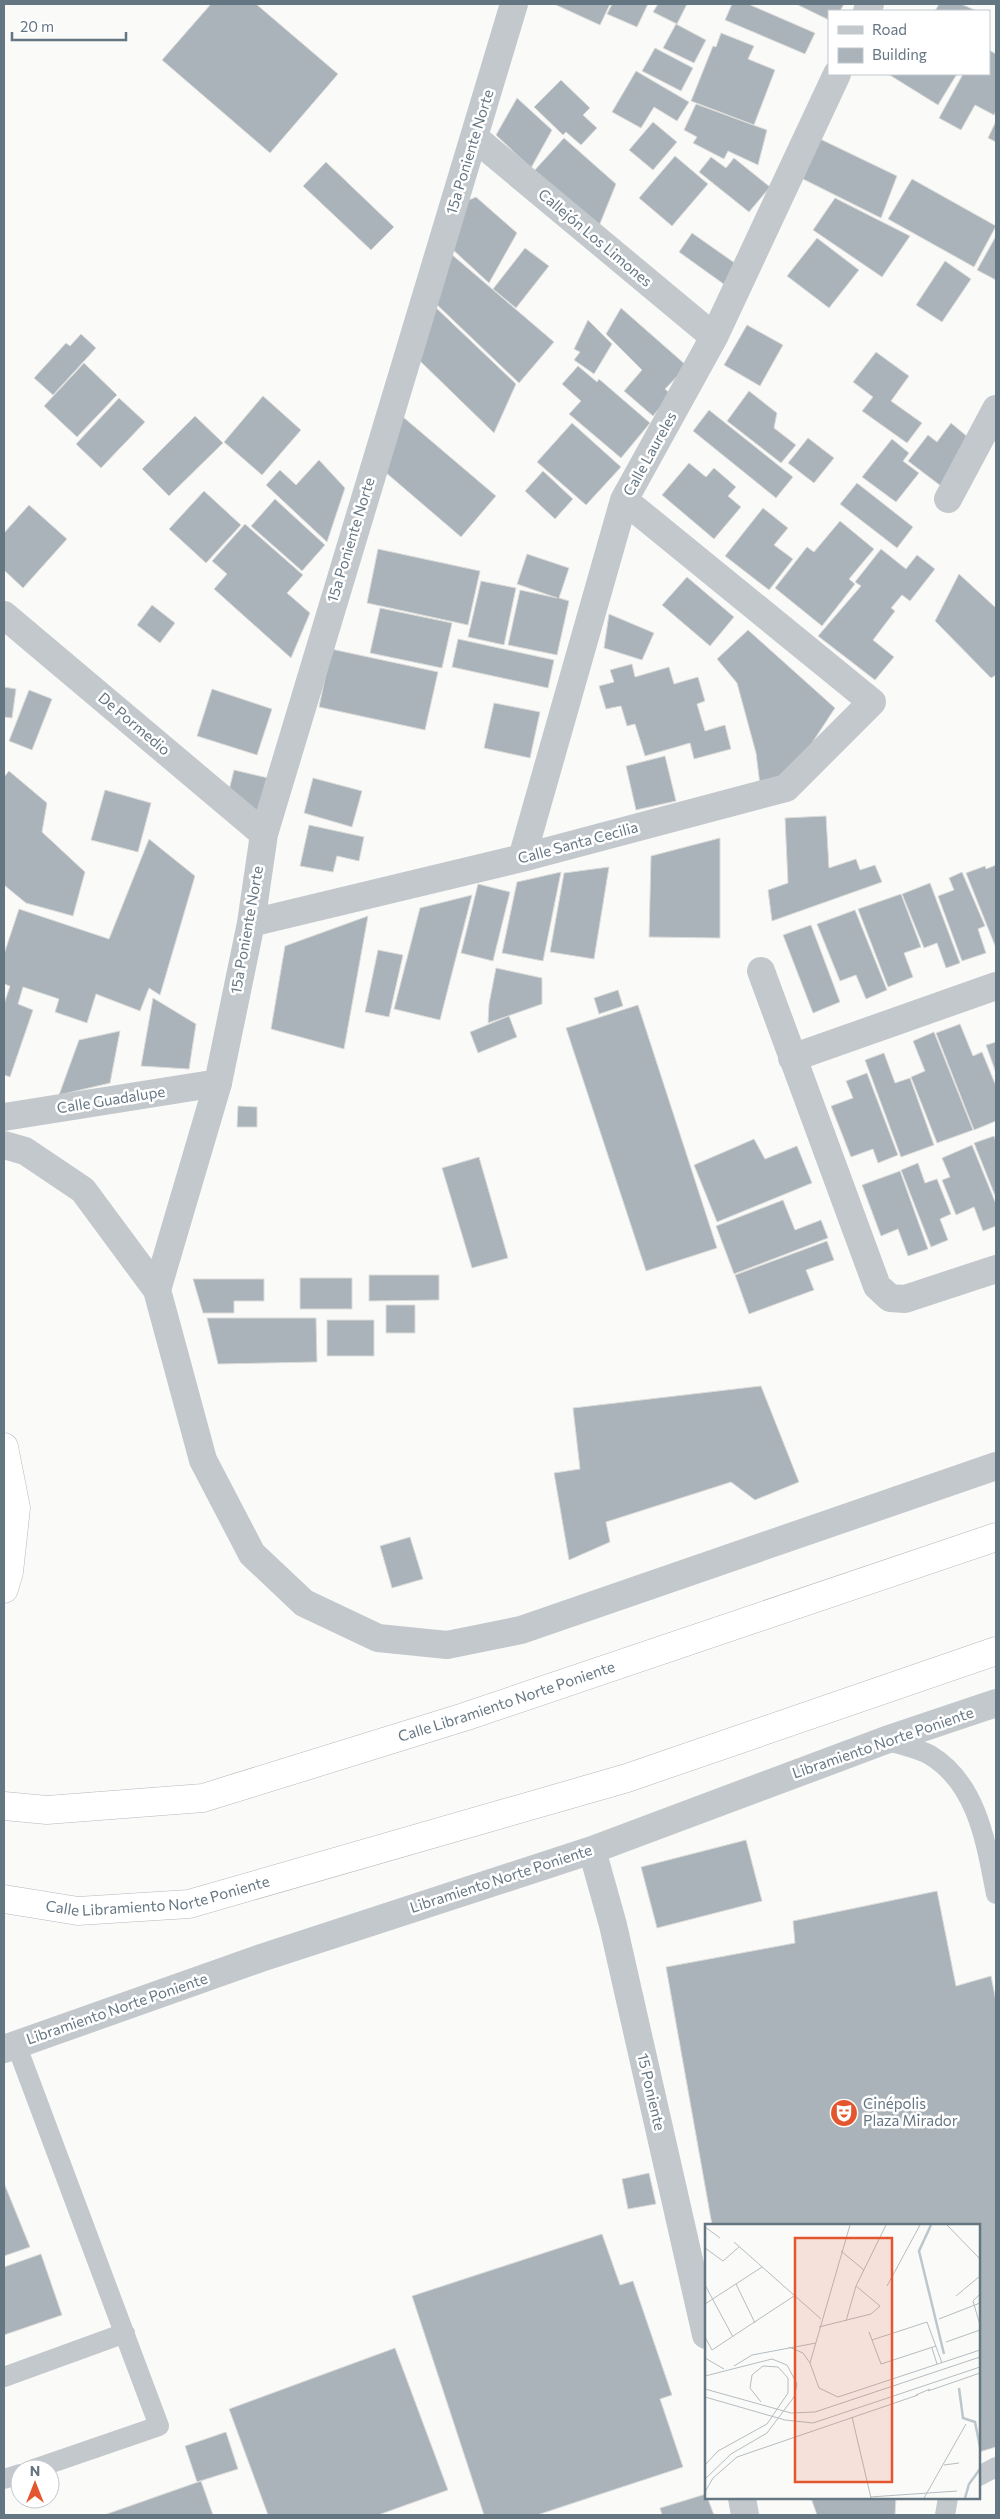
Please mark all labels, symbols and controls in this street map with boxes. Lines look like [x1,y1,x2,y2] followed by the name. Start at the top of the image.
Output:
[12,10,126,42] scale bar
[828,10,990,75] legend
[20,17,54,35] text: 20 m
[872,20,907,38] text: Road
[872,45,927,63] text: Building
[441,87,497,216] street label: 15a Poniente Norte
[535,184,656,290] street label: Callejón Los Limones
[619,408,680,499] street label: Calle Laureles
[322,475,378,604] street label: 15a Poniente Norte
[95,688,174,759] street label: De Pormedio
[516,817,640,867] street label: Calle Santa Cecilia
[226,864,266,995] street label: 15a Poniente Norte
[55,1082,166,1116] street label: Calle Guadalupe
[396,1657,617,1745] street label: Calle Libramiento Norte Poniente
[790,1703,976,1782] street label: Libramiento Norte Poniente
[407,1840,594,1916] street label: Libramiento Norte Poniente
[45,1871,271,1919] street label: Calle Libramiento Norte Poniente
[24,1969,210,2048] street label: Libramiento Norte Poniente
[634,2051,670,2132] street label: 15 Poniente
[863,2094,958,2129] place label: Cinépolis Plaza Mirador
[829,2098,859,2128] theatre icon: Cinépolis Plaza Mirador
[705,2224,980,2499] inset map
[10,2459,60,2509] north arrow
[30,2462,40,2479] text: N

